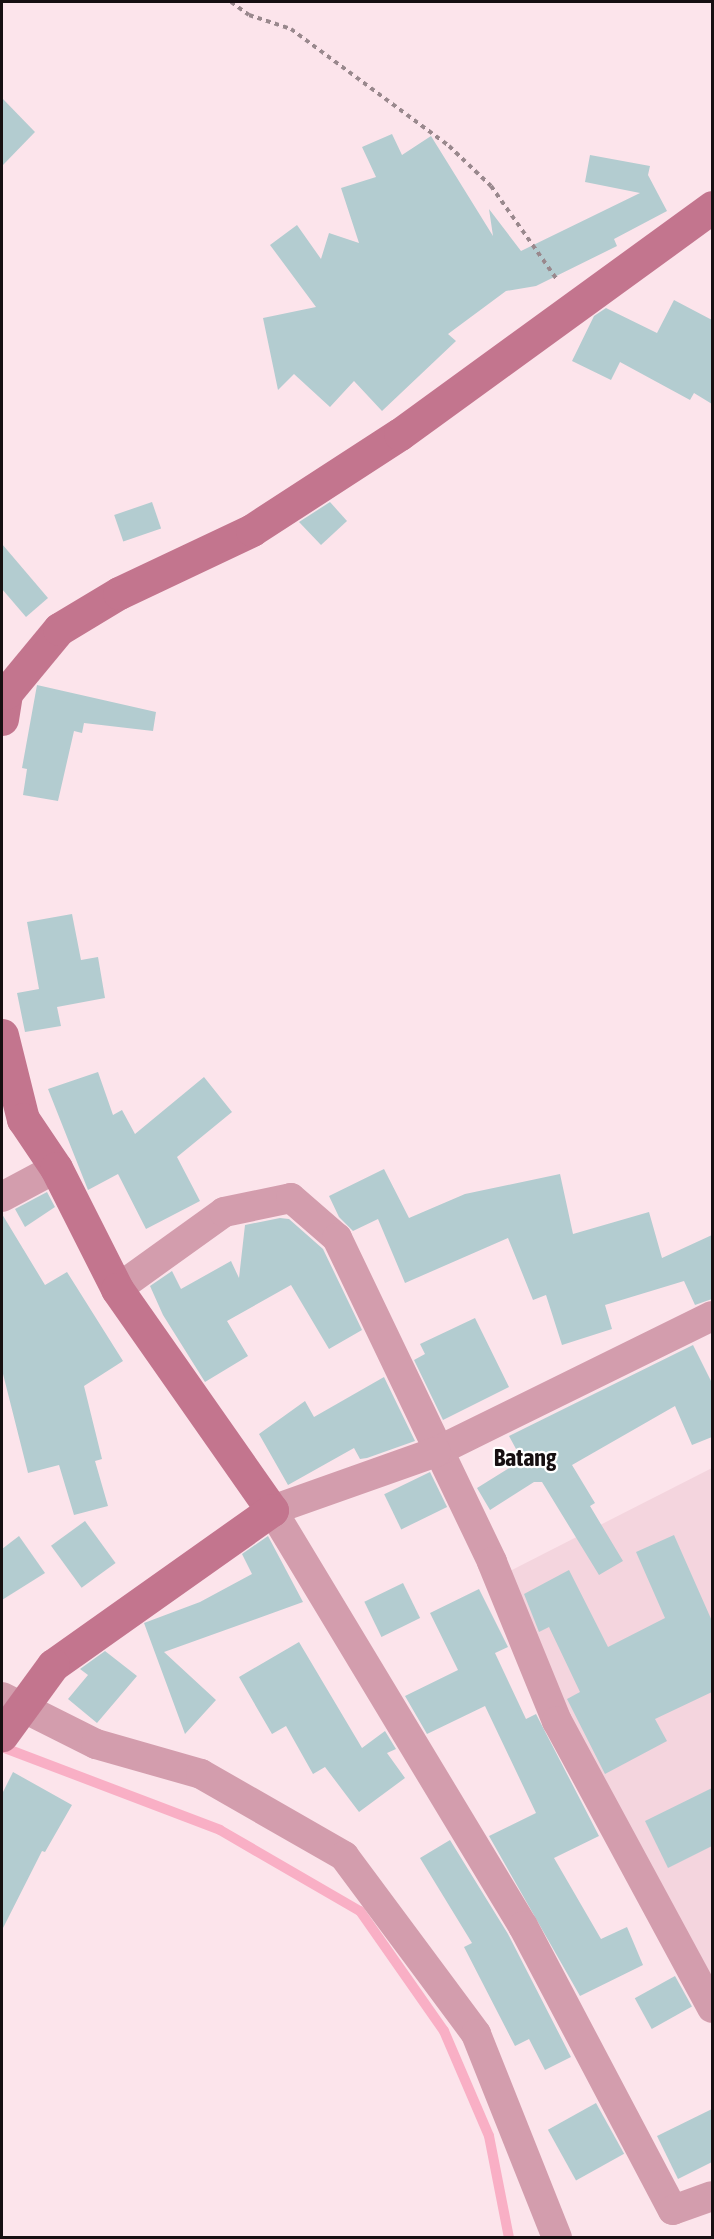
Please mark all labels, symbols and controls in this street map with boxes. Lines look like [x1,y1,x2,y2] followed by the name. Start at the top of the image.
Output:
[494,1444,556,1472] district label: Batang

